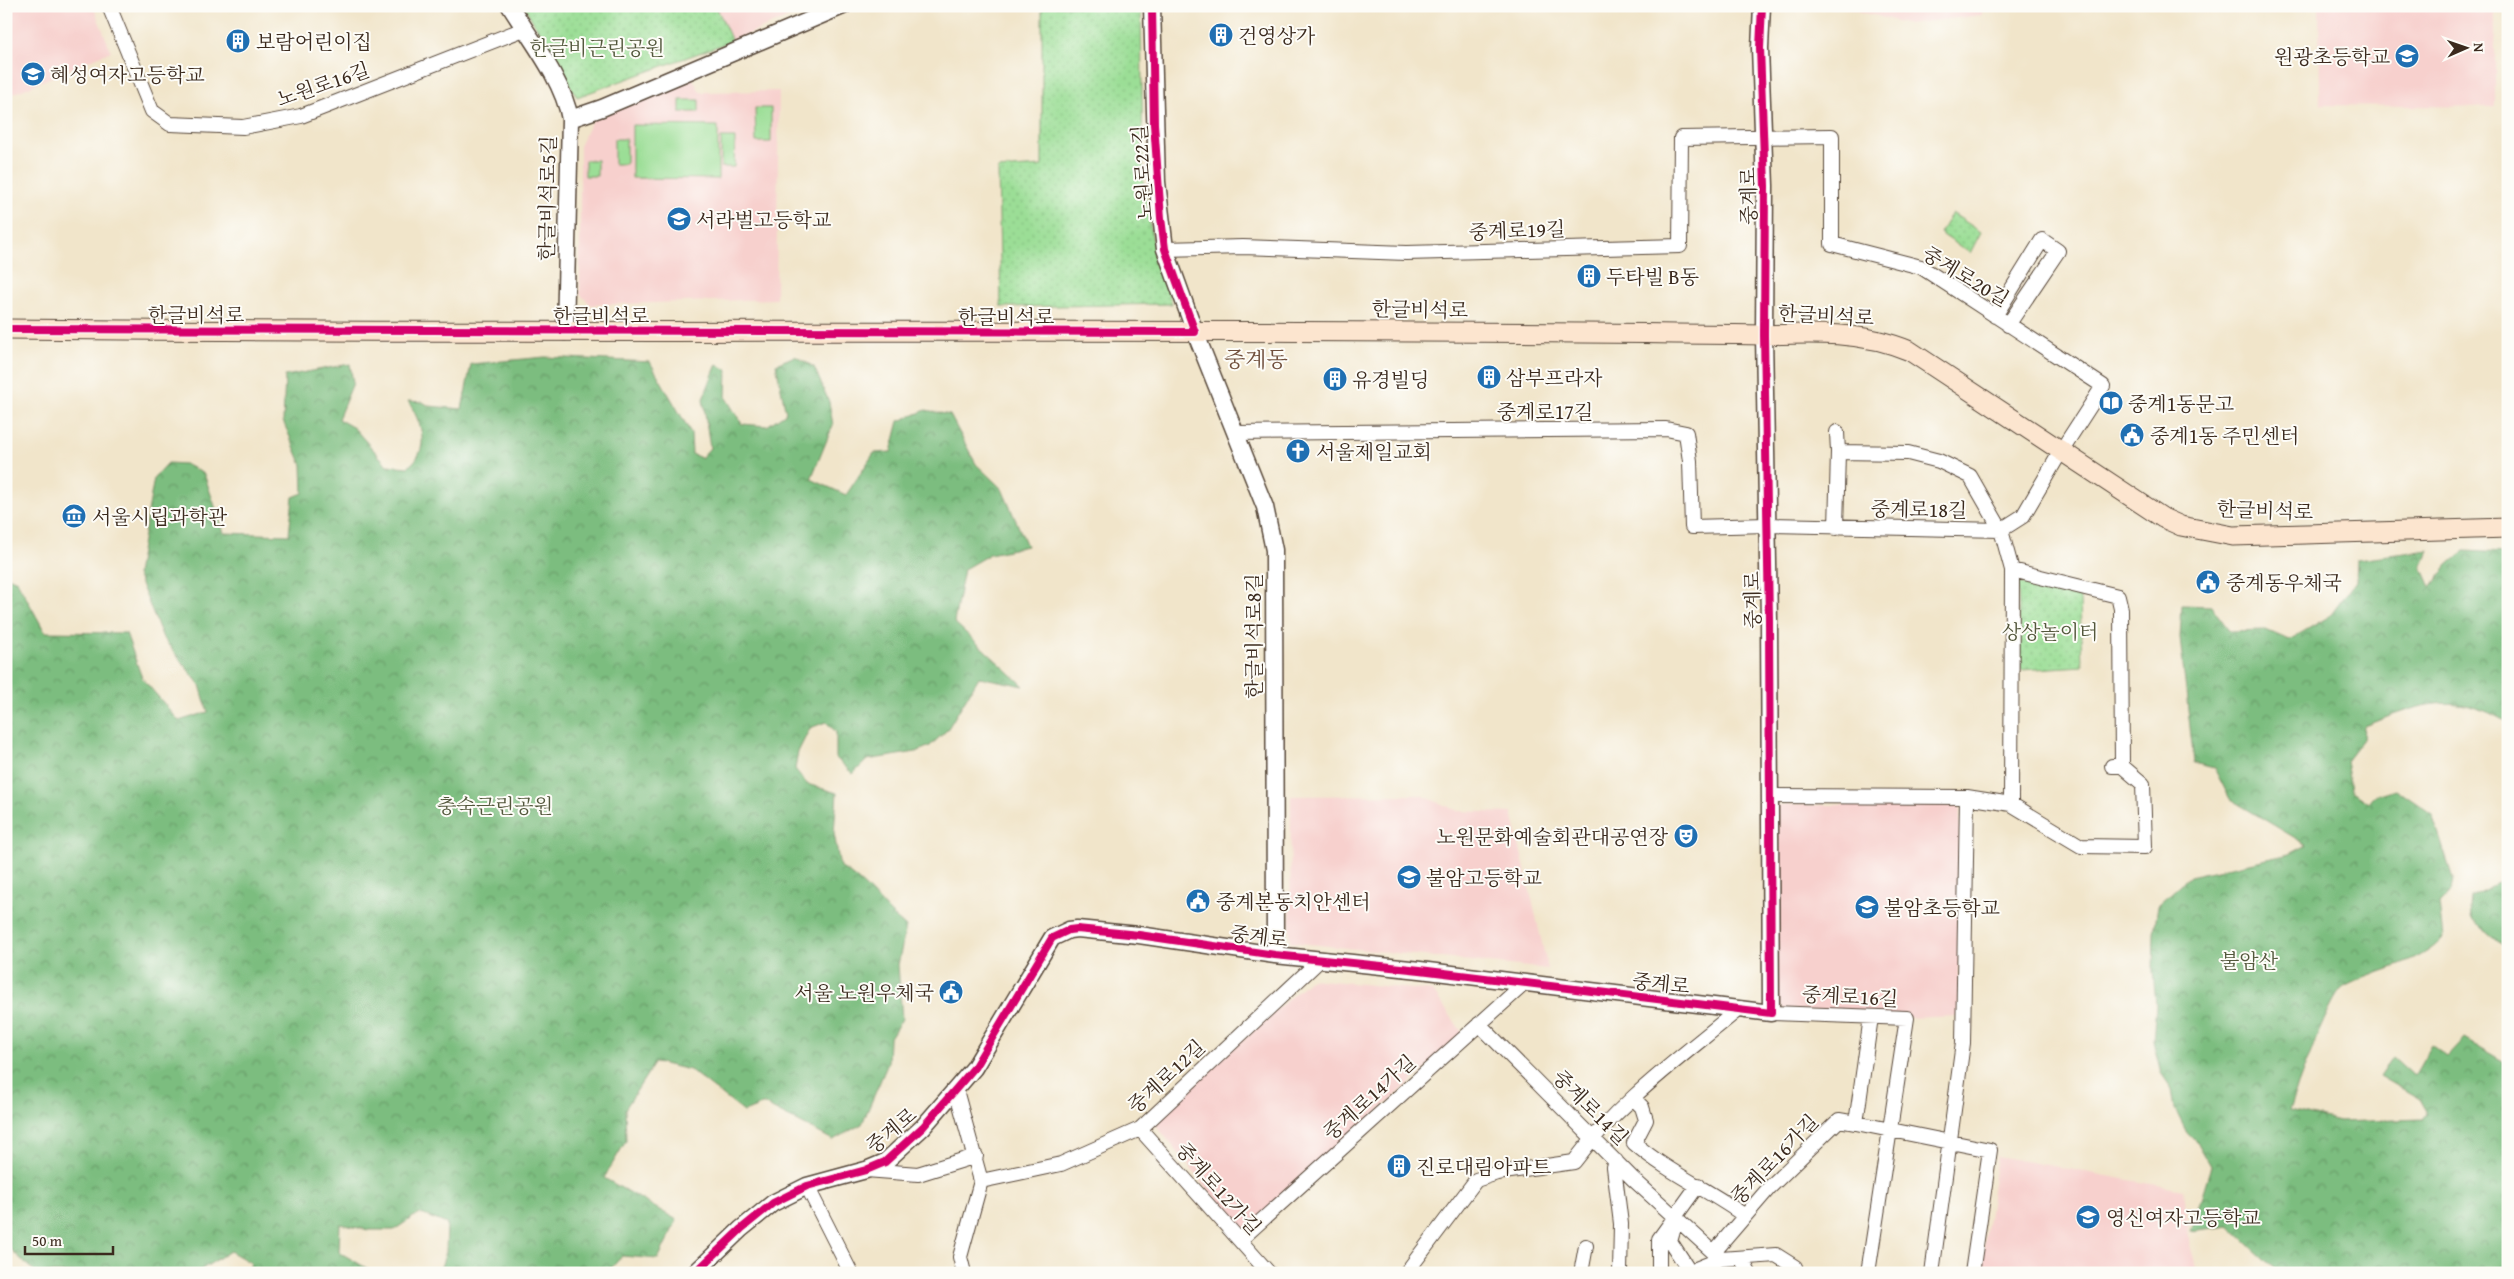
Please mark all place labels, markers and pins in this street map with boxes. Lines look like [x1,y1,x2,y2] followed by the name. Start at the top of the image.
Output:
[1238,21,1316,50] place label: 건영상가
[1208,22,1234,48] building icon: 건영상가
[256,27,372,56] place label: 보람어린이집
[225,28,251,54] building icon: 보람어린이집
[2274,42,2391,71] place label: 원광초등학교
[2394,43,2420,69] school or university icon: 원광초등학교
[50,60,205,89] place label: 혜성여자고등학교
[20,61,46,87] school or university icon: 혜성여자고등학교
[696,205,832,234] place label: 서라벌고등학교
[666,206,692,232] school or university icon: 서라벌고등학교
[1606,262,1699,291] place label: 두타빌 B동
[1576,263,1602,289] building icon: 두타빌 B동
[1506,363,1603,392] place label: 삼부프라자
[1476,364,1502,390] building icon: 삼부프라자
[1352,365,1429,394] place label: 유경빌딩
[1322,366,1348,392] building icon: 유경빌딩
[2128,389,2234,418] place label: 중계1동문고
[2098,390,2124,416] library icon: 중계1동문고
[2150,421,2299,450] place label: 중계1동 주민센터
[2119,422,2145,448] public building icon: 중계1동 주민센터
[1316,437,1432,466] place label: 서울제일교회
[1285,438,1311,464] church icon: 서울제일교회
[92,502,228,531] place label: 서울시립과학관
[61,503,87,529] museum icon: 서울시립과학관
[2226,568,2342,597] place label: 중계동우체국
[2195,569,2221,595] public building icon: 중계동우체국
[1436,822,1669,851] place label: 노원문화예술회관대공연장
[1673,823,1699,849] theatre icon: 노원문화예술회관대공연장
[1426,863,1543,892] place label: 불암고등학교
[1396,864,1422,890] school or university icon: 불암고등학교
[1216,887,1371,916] place label: 중계본동치안센터
[1185,888,1211,914] public building icon: 중계본동치안센터
[1884,893,2001,922] place label: 불암초등학교
[1854,894,1880,920] school or university icon: 불암초등학교
[794,978,934,1007] place label: 서울 노원우체국
[938,979,964,1005] public building icon: 서울 노원우체국
[1416,1152,1551,1181] place label: 진로대림아파트
[1386,1153,1412,1179] building icon: 진로대림아파트
[2106,1203,2261,1232] place label: 영신여자고등학교
[2075,1204,2101,1230] school or university icon: 영신여자고등학교

